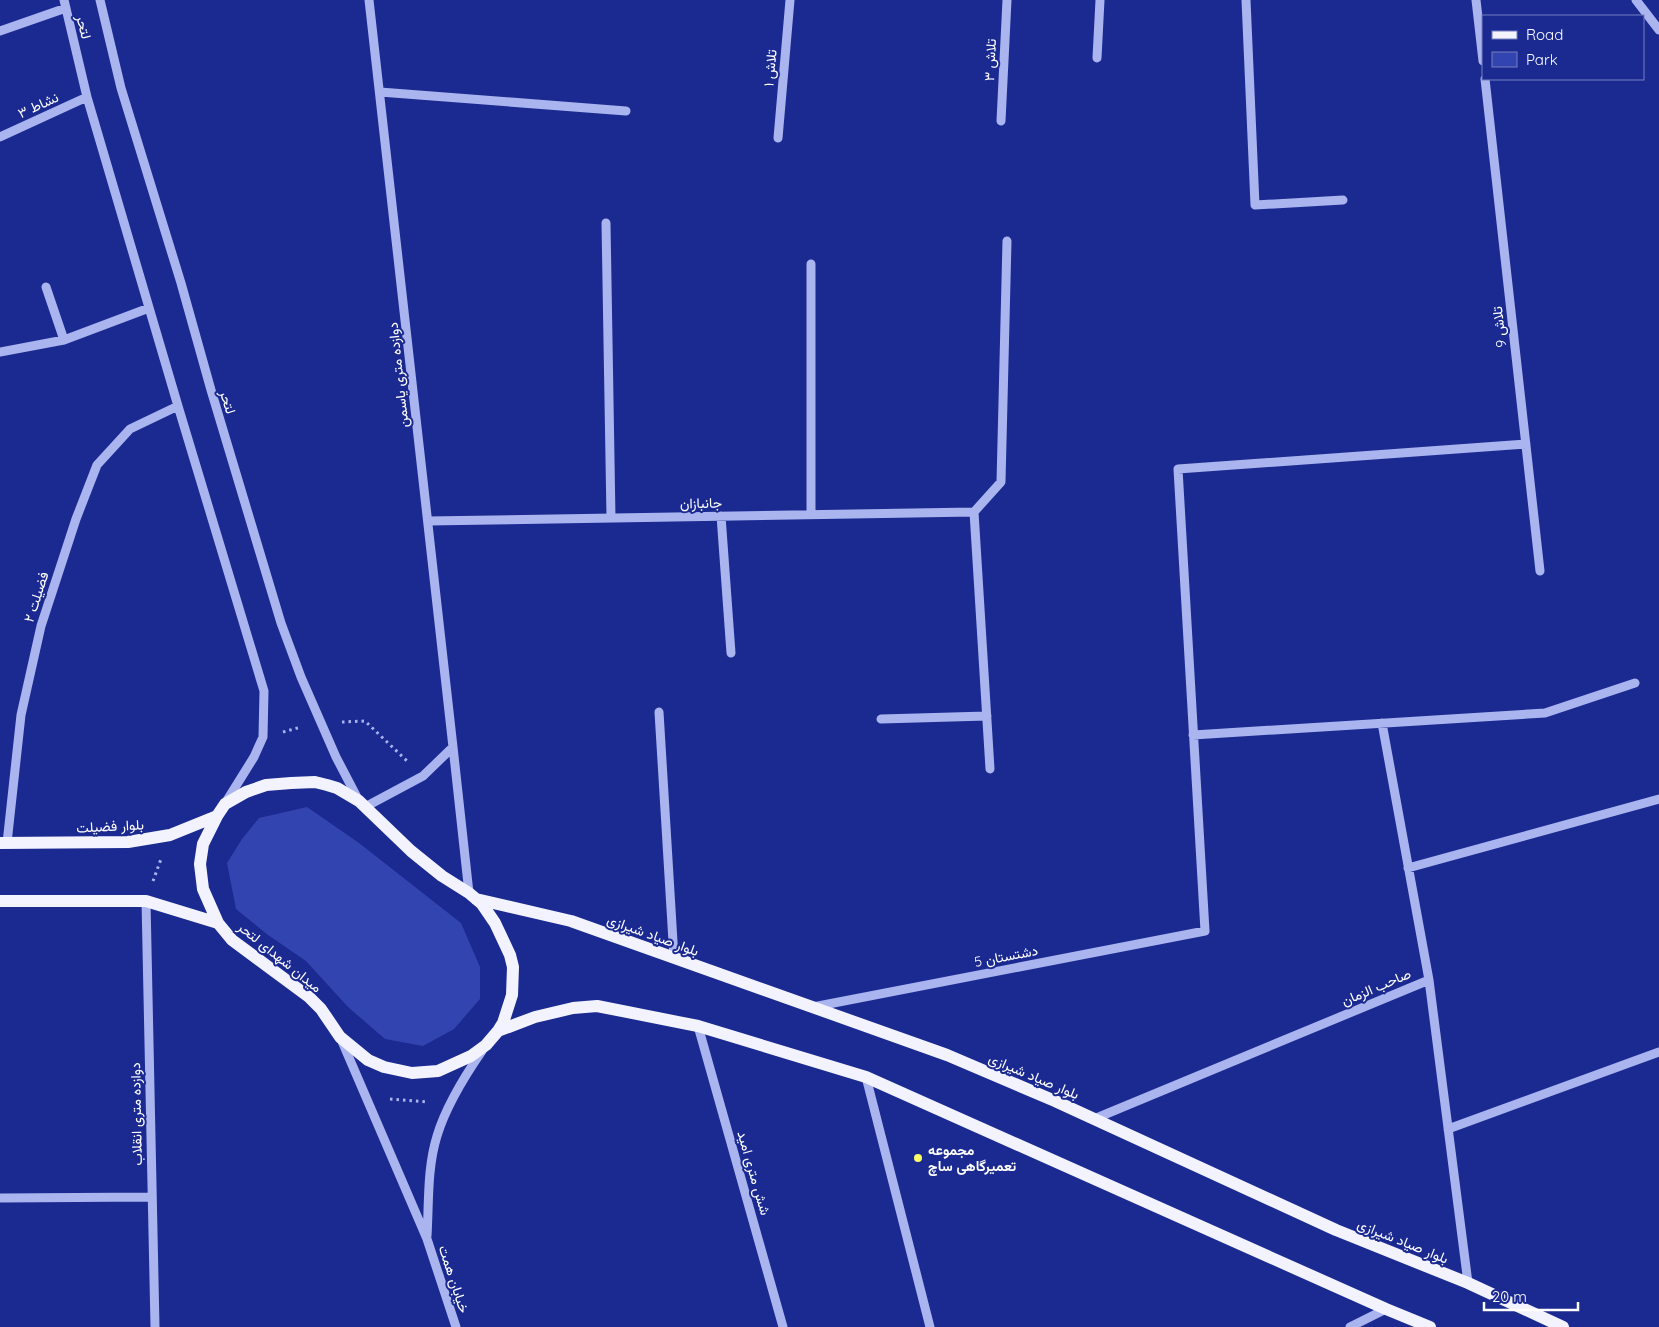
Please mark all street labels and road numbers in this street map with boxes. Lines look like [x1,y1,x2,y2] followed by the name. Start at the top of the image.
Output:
[72,12,96,41] street label: لتحر
[980,38,1000,82] street label: تلاش ۳
[759,48,781,87] street label: تلاش ۱
[15,88,61,122] street label: نشاط ۳
[1488,305,1510,348] street label: تلاش 9
[383,321,412,428] street label: دوازده متری یاسمن
[216,387,240,416] street label: لتحر
[680,494,722,512] street label: جانبازان
[19,569,53,625] street label: فضیلت ۲
[76,815,144,837] street label: بلوار فضیلت
[605,910,701,960] street label: بلوار صیاد شیرازی
[234,917,326,996] street label: میدان شهدای لتحر
[973,941,1040,971] street label: دشتستان 5
[1339,964,1414,1010] street label: صاحب الزمان
[986,1049,1082,1103] street label: بلوار صیاد شیرازی
[126,1062,146,1166] street label: دوازده متری انقلاب
[733,1129,775,1217] street label: شش متری امید
[1355,1215,1451,1267] street label: بلوار صیاد شیرازی
[435,1243,473,1315] street label: خیابان همت

